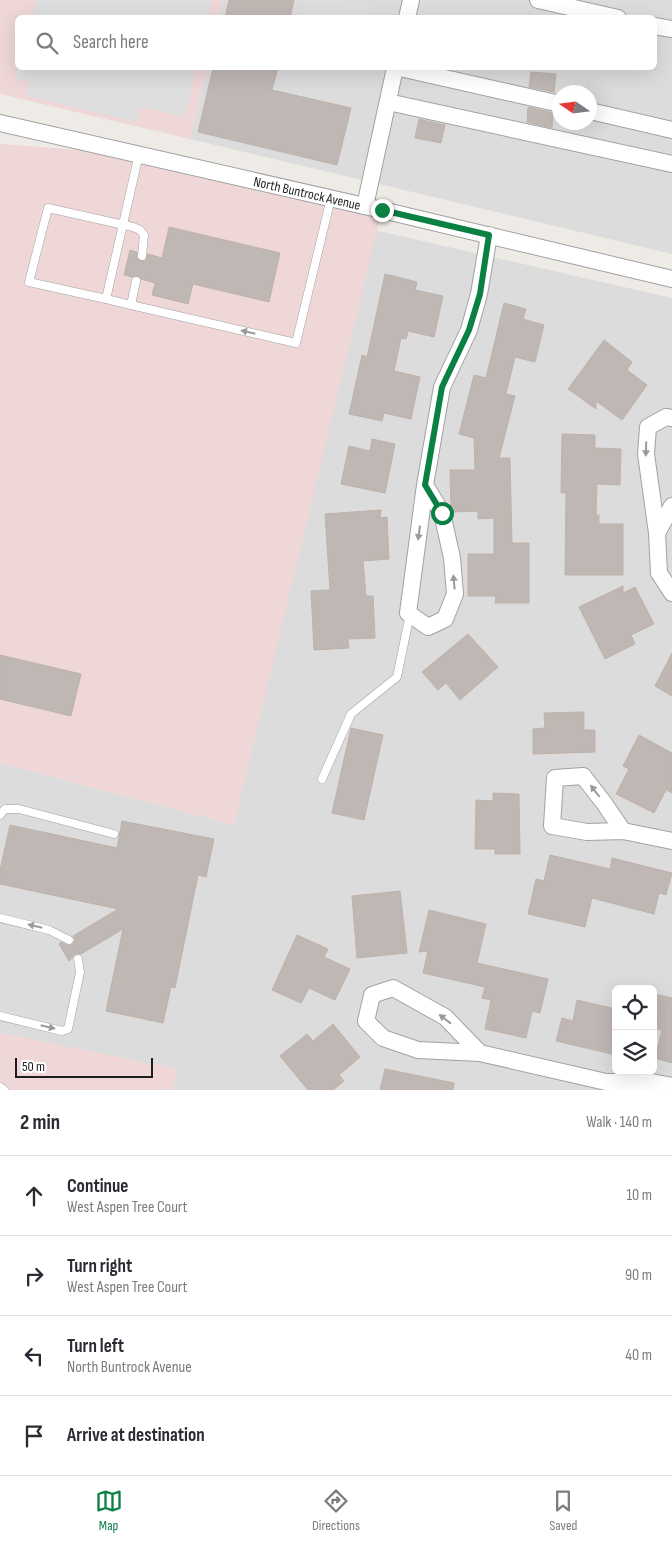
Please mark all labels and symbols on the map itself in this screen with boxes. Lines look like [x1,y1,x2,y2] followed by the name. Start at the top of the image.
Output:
[552,85,597,130] north arrow
[252,173,362,214] street label: North Buntrock Avenue
[371,199,394,222] route end
[241,328,256,336] one-way arrow
[642,441,650,457] one-way arrow
[431,502,454,525] route start
[415,526,423,542] one-way arrow
[450,574,458,590] one-way arrow
[589,785,600,798] one-way arrow
[28,922,43,930] one-way arrow
[439,1013,452,1024] one-way arrow
[40,1023,55,1031] one-way arrow
[15,1055,152,1078] scale bar

